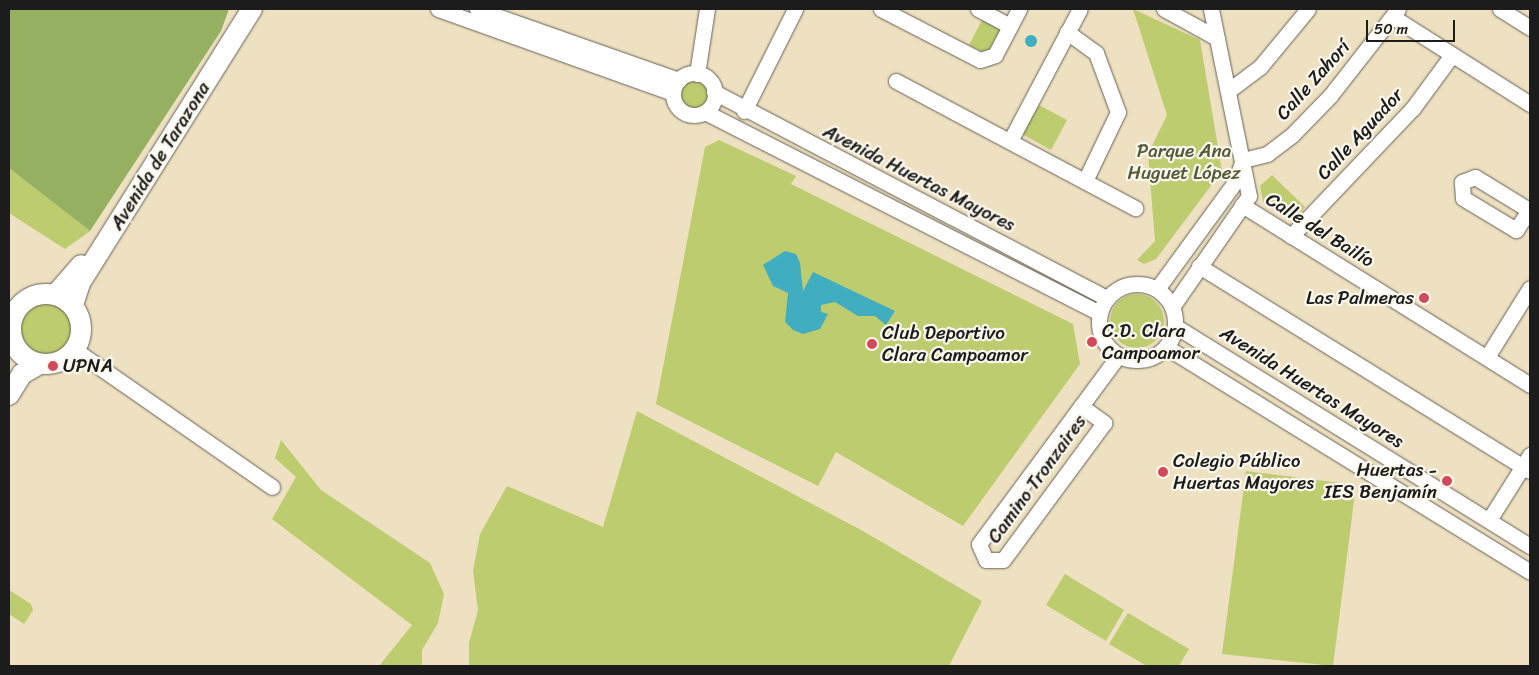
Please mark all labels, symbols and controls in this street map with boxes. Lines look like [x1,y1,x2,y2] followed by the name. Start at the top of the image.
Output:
[1369,10,1458,42] scale bar
[1374,16,1408,42] text: 50 m
[1271,35,1355,125] street label: Calle Zahorí
[105,78,215,234] street label: Avenida de Tarazona
[1312,84,1408,184] street label: Calle Aguador
[819,120,1019,236] street label: Avenida Huertas Mayores
[1127,140,1241,184] park label: Parque Ana Huguet López
[1261,188,1379,272] street label: Calle del Bailío
[1305,287,1414,309] place label: Las Palmeras
[1418,292,1430,304] marker: Las Palmeras
[1102,320,1199,364] place label: C.D. Clara Campoamor
[1216,321,1408,453] street label: Avenida Huertas Mayores
[882,322,1028,366] place label: Club Deportivo Clara Campoamor
[1086,336,1098,348] marker: C.D. Clara Campoamor
[866,338,878,350] marker: Club Deportivo Clara Campoamor
[63,355,113,377] place label: UPNA
[47,360,59,372] marker: UPNA
[983,411,1091,547] street label: Camino Tronzaires
[1173,450,1314,494] place label: Colegio Público Huertas Mayores
[1324,459,1437,503] place label: Huertas - IES Benjamín
[1157,466,1169,478] marker: Colegio Público Huertas Mayores
[1441,475,1453,487] marker: Huertas - IES Benjamín

